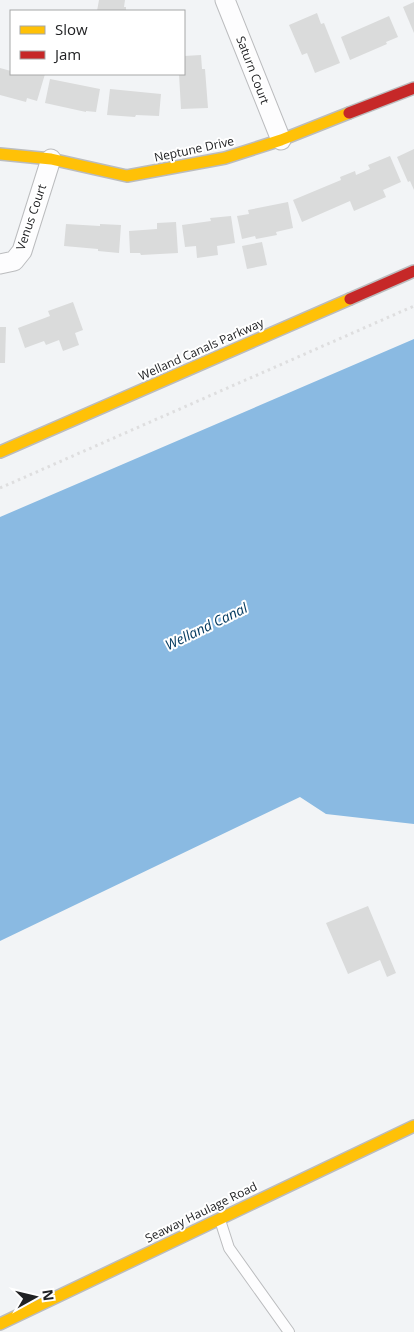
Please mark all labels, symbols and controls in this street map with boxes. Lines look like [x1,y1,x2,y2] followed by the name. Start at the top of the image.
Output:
[10,10,185,75] legend
[55,19,88,39] text: Slow
[232,34,274,106] street label: Saturn Court
[53,44,81,64] text: Jam
[152,132,236,166] street label: Neptune Drive
[12,182,50,252] street label: Venus Court
[136,313,267,384] street label: Welland Canals Parkway
[162,598,251,654] water label: Welland Canal
[142,1177,260,1247] street label: Seaway Haulage Road
[10,1272,60,1322] north arrow
[38,1288,59,1302] text: N

